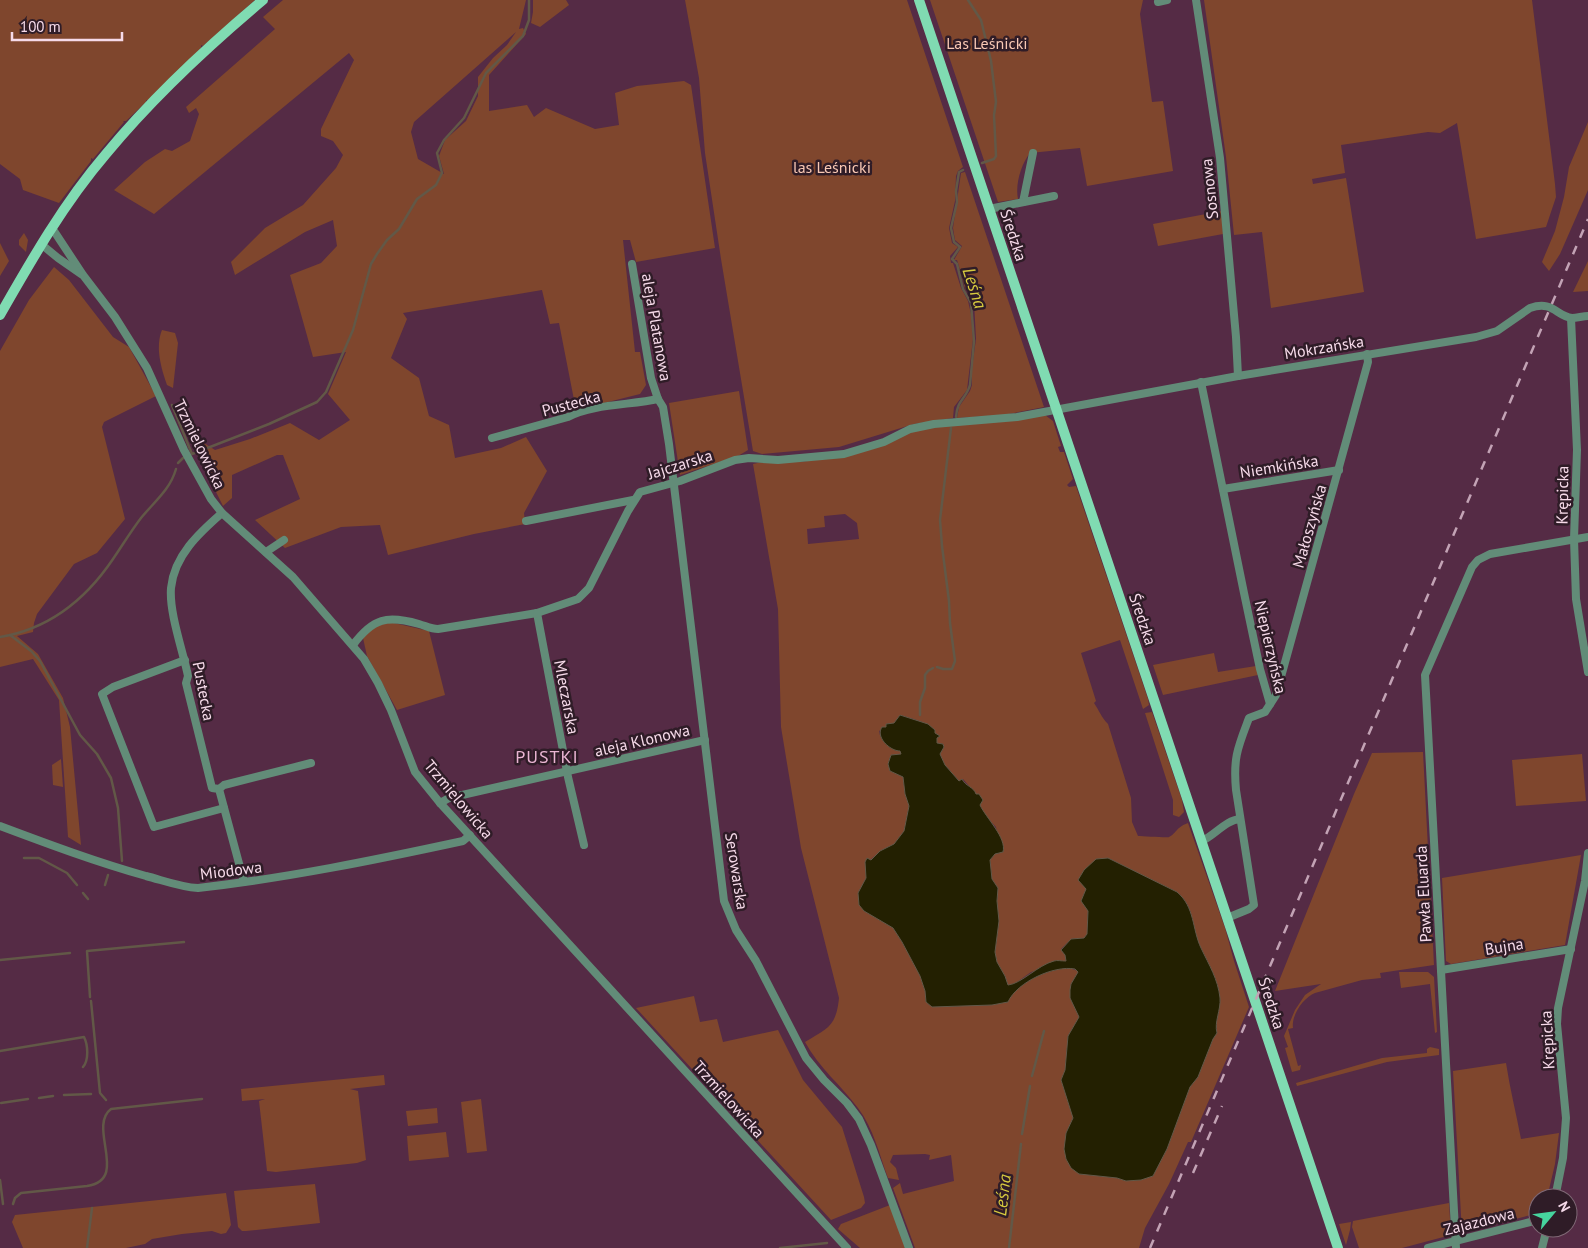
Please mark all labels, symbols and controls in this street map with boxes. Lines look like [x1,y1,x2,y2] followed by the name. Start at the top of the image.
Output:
[12,10,122,42] scale bar
[20,17,61,36] text: 100 m
[946,33,1028,53] park label: Las Leśnicki
[793,157,871,177] park label: las Leśnicki
[1196,158,1222,220] street label: Sosnowa
[996,206,1032,264] street label: Średzka
[958,265,992,312] water label: Leśna
[638,272,676,382] street label: aleja Platanowa
[1283,331,1365,363] street label: Mokrzańska
[540,386,602,420] street label: Pustecka
[170,396,230,492] street label: Trzmielowicka
[644,445,715,484] street label: Jajczarska
[1238,450,1320,482] street label: Niemkińska
[1551,466,1573,524] street label: Krępicka
[1288,482,1330,570] street label: Małoszyńska
[1125,590,1161,648] street label: Średzka
[1251,598,1291,696] street label: Niepierzyńska
[550,658,584,736] street label: Mleczarska
[188,660,220,722] street label: Pustecka
[592,719,692,761] street label: aleja Klonowa
[515,745,579,768] district label: PUSTKI
[420,755,498,843] street label: Trzmielowicka
[721,831,753,911] street label: Serowarska
[1410,845,1436,943] street label: Pawła Eluarda
[199,856,263,884] street label: Miodowa
[1483,933,1525,959] street label: Bujna
[1254,974,1290,1032] street label: Średzka
[1535,1010,1559,1070] street label: Krępicka
[689,1056,769,1142] street label: Trzmielowicka
[988,1173,1016,1217] water label: Leśna
[1528,1188,1578,1238] north arrow
[1554,1198,1574,1215] text: N
[1441,1203,1517,1239] street label: Zajazdowa

